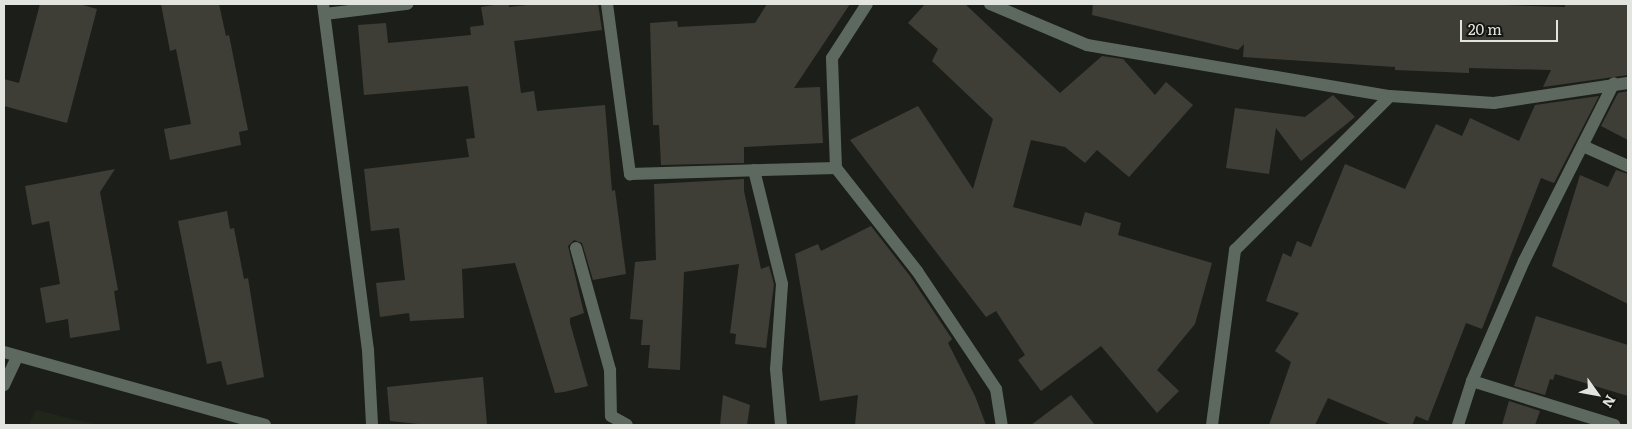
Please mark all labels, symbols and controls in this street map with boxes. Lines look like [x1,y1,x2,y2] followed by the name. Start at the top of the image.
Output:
[1462,10,1560,42] scale bar
[1468,17,1502,40] text: 20 m
[1572,369,1622,419] north arrow
[1598,392,1621,412] text: N

